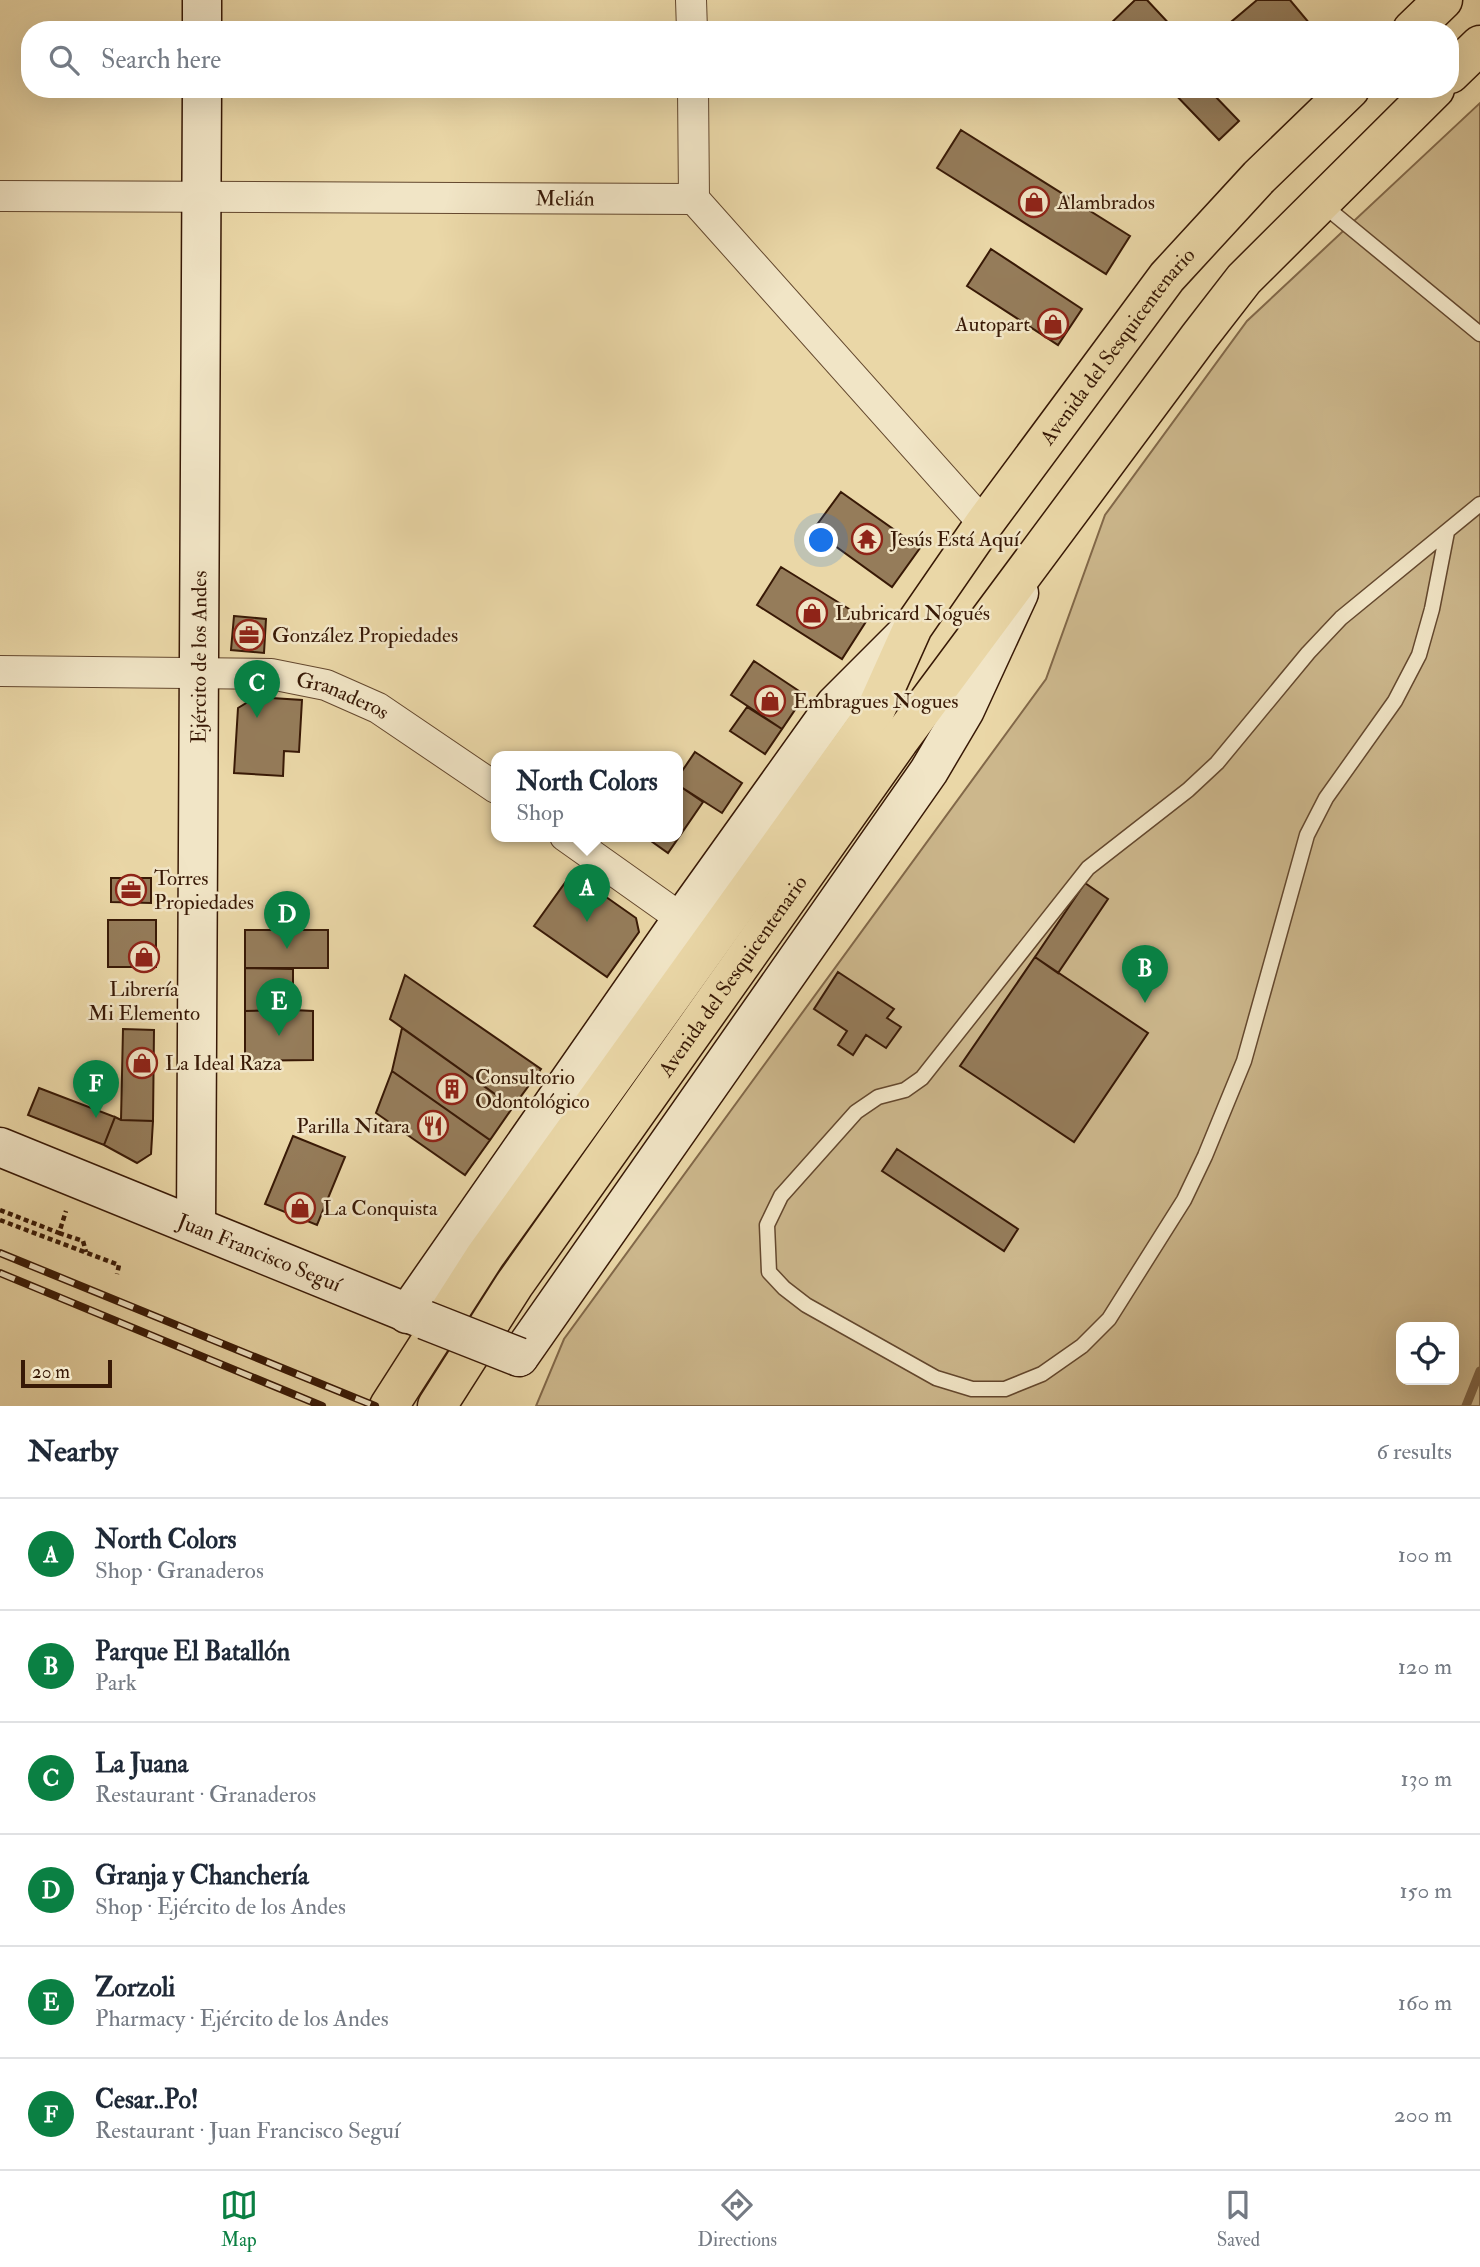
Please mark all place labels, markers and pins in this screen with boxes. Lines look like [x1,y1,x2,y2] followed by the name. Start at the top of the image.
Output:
[1017,185,1051,219] shop icon: Alambrados
[1056,189,1155,216] place label: Alambrados
[1036,307,1070,341] shop icon: Autopart
[954,311,1030,338] place label: Autopart
[850,522,884,556] temple icon: Jesús Está Aquí
[889,526,1021,553] place label: Jesús Está Aquí
[795,596,829,630] shop icon: Lubricard Nogués
[835,600,990,627] place label: Lubricard Nogués
[232,618,266,652] office icon: González Propiedades
[272,622,458,649] place label: González Propiedades
[234,660,280,718] pin: C
[753,684,787,718] shop icon: Embragues Nogues
[793,688,959,715] place label: Embragues Nogues
[564,864,610,922] pin: A
[154,865,254,916] place label: Torres Propiedades
[114,873,148,907] office icon: Torres Propiedades
[264,891,310,949] pin: D
[127,940,161,974] shop icon: Librería Mi Elemento
[1122,945,1168,1003] pin: B
[88,976,200,1027] place label: Librería Mi Elemento
[256,978,302,1036] pin: E
[125,1046,159,1080] shop icon: La Ideal Raza
[165,1050,282,1077] place label: La Ideal Raza
[73,1060,119,1118] pin: F
[475,1064,590,1115] place label: Consultorio Odontológico
[435,1072,469,1106] building icon: Consultorio Odontológico
[416,1109,450,1143] restaurant icon: Parilla Nitara
[296,1113,410,1140] place label: Parilla Nitara
[283,1191,317,1225] shop icon: La Conquista
[323,1195,438,1222] place label: La Conquista

